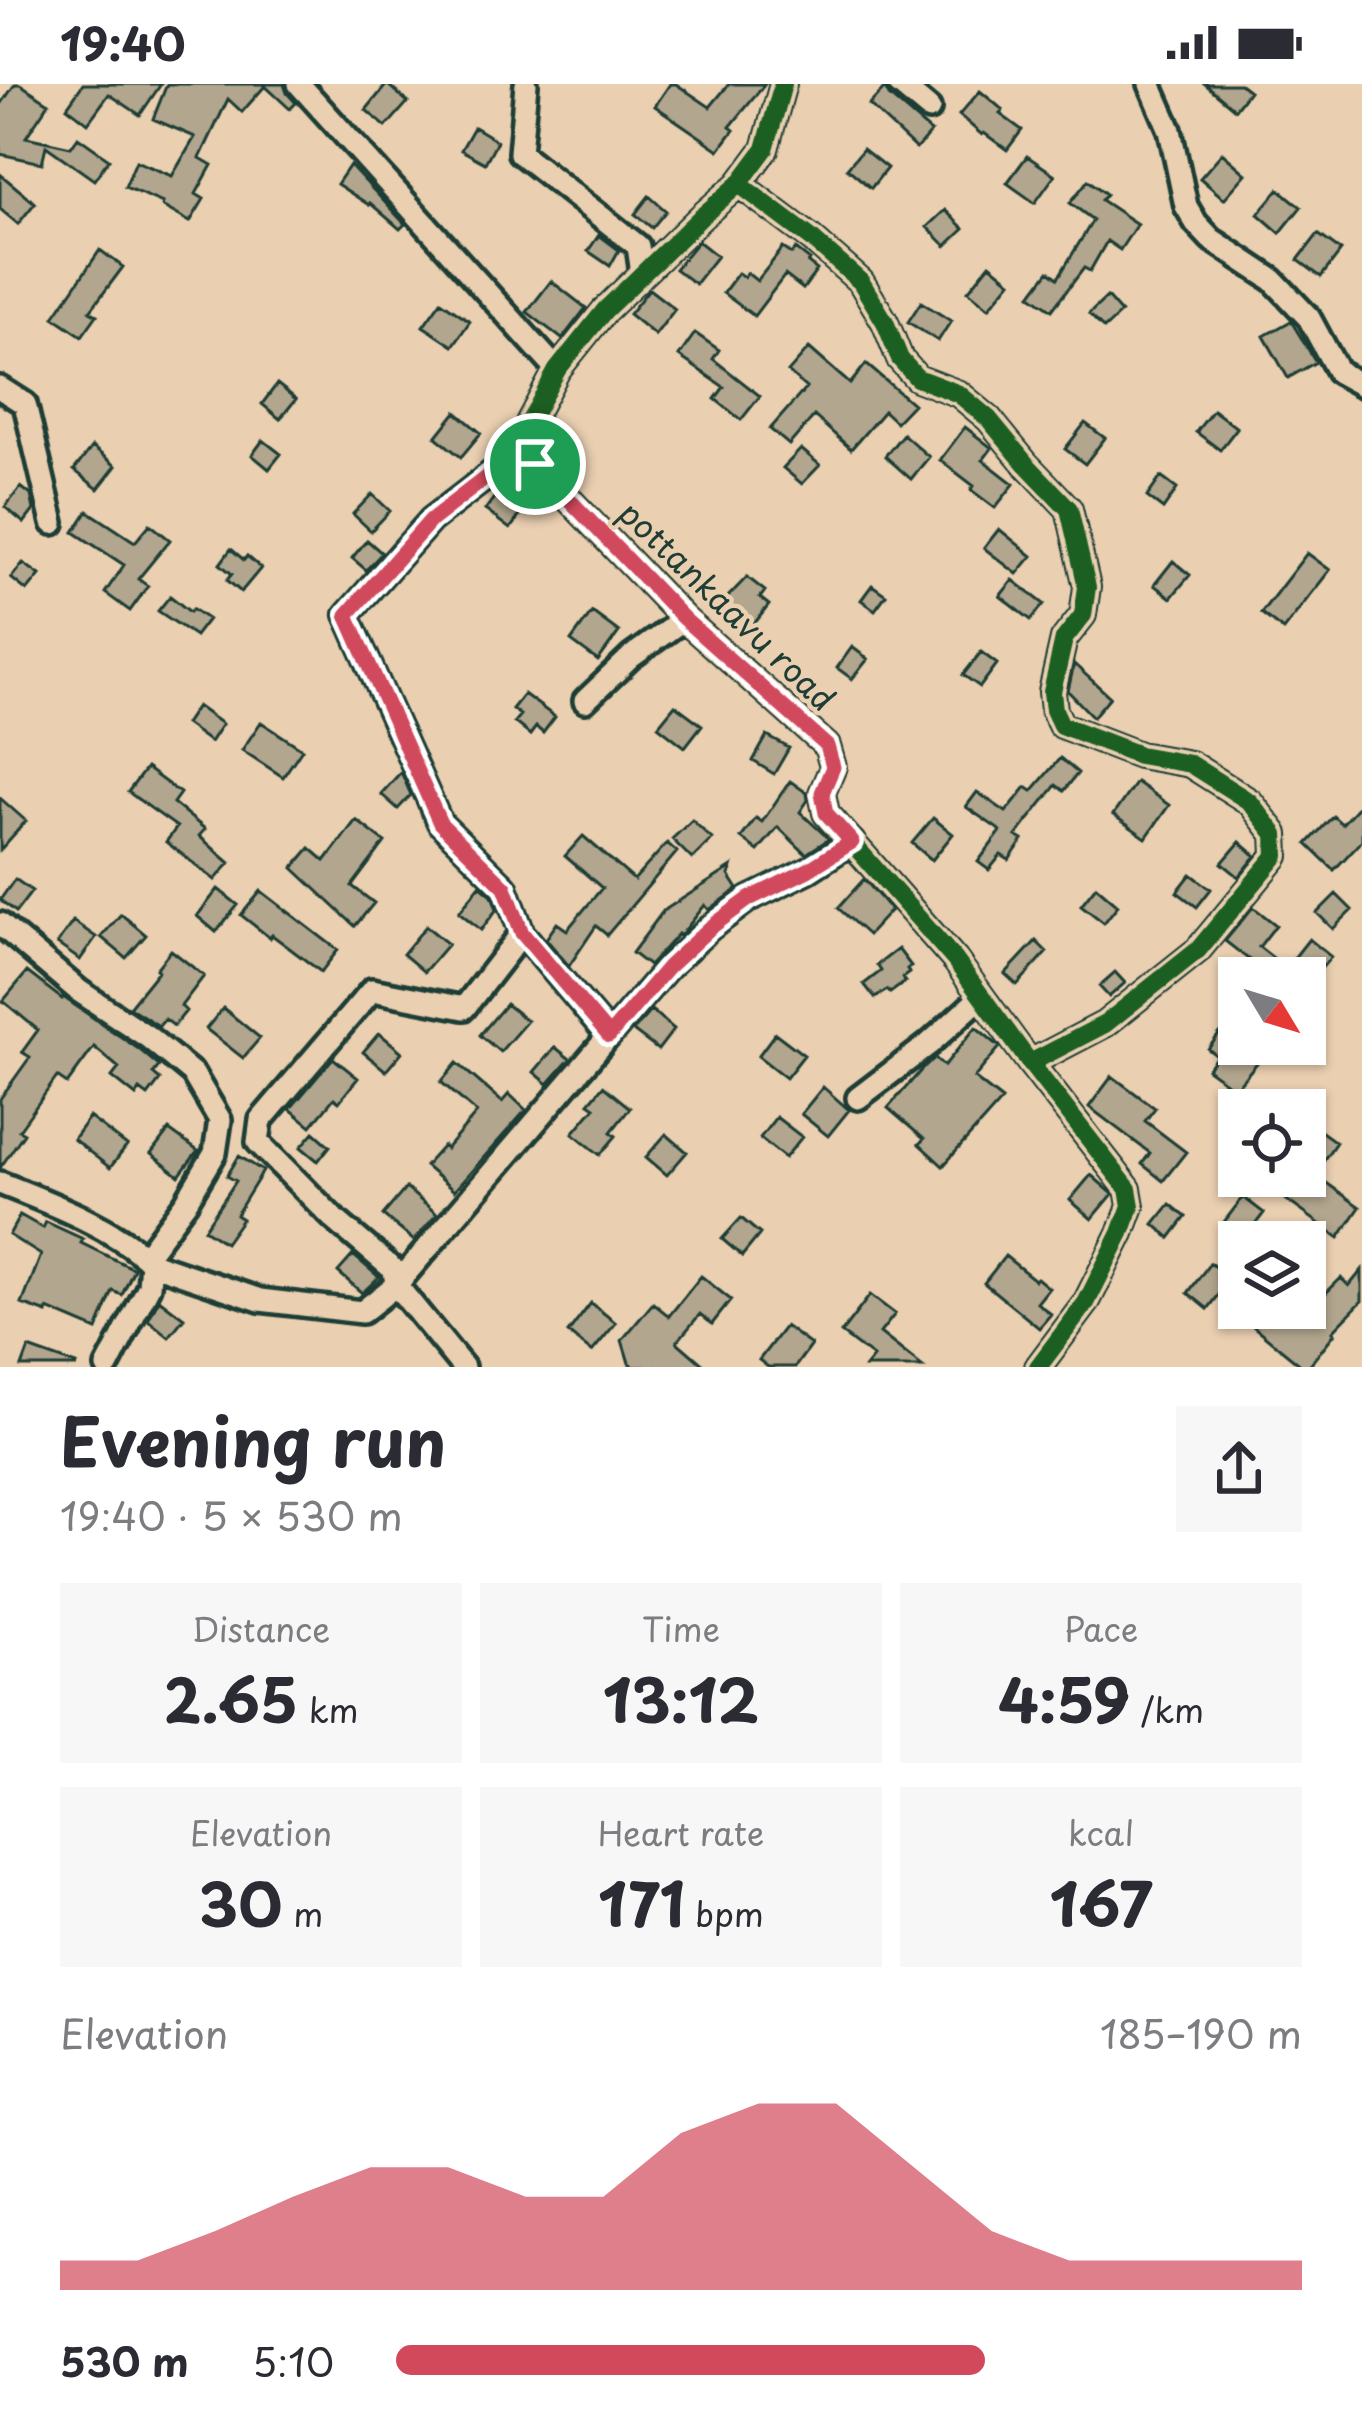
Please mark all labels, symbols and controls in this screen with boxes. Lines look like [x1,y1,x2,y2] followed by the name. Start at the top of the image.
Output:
[60,8,186,76] text: 19:40
[484,413,586,515] pin
[502,431,568,497] icon: arrive
[609,488,848,721] street label: pottankaavu road
[1218,957,1326,1065] north arrow
[1218,957,1326,1329] map controls
[1218,1089,1326,1197] button: locate
[1218,1221,1326,1329] button: layers
[60,1390,446,1489] text: Evening run
[1176,1406,1302,1532] button: share
[60,1485,403,1544] text: 19:40 · 5 × 530 m
[192,1603,330,1653] text: Distance
[642,1603,720,1653] text: Time
[1064,1603,1138,1653] text: Pace
[164,1653,298,1743] text: 2.65
[603,1653,759,1743] text: 13:12
[998,1653,1130,1743] text: 4:59
[298,1684,358,1734] text: km
[1130,1684,1204,1734] text: /km
[190,1807,332,1857] text: Elevation
[598,1807,764,1857] text: Heart rate
[1068,1807,1134,1857] text: kcal
[199,1857,283,1947] text: 30
[598,1857,685,1947] text: 171
[1050,1857,1152,1947] text: 167
[283,1888,323,1938] text: m
[685,1888,764,1938] text: bpm
[60,2003,228,2062] text: Elevation
[1100,2003,1302,2062] text: 185–190 m
[60,2331,189,2390] text: 530 m
[252,2331,334,2390] text: 5:10

